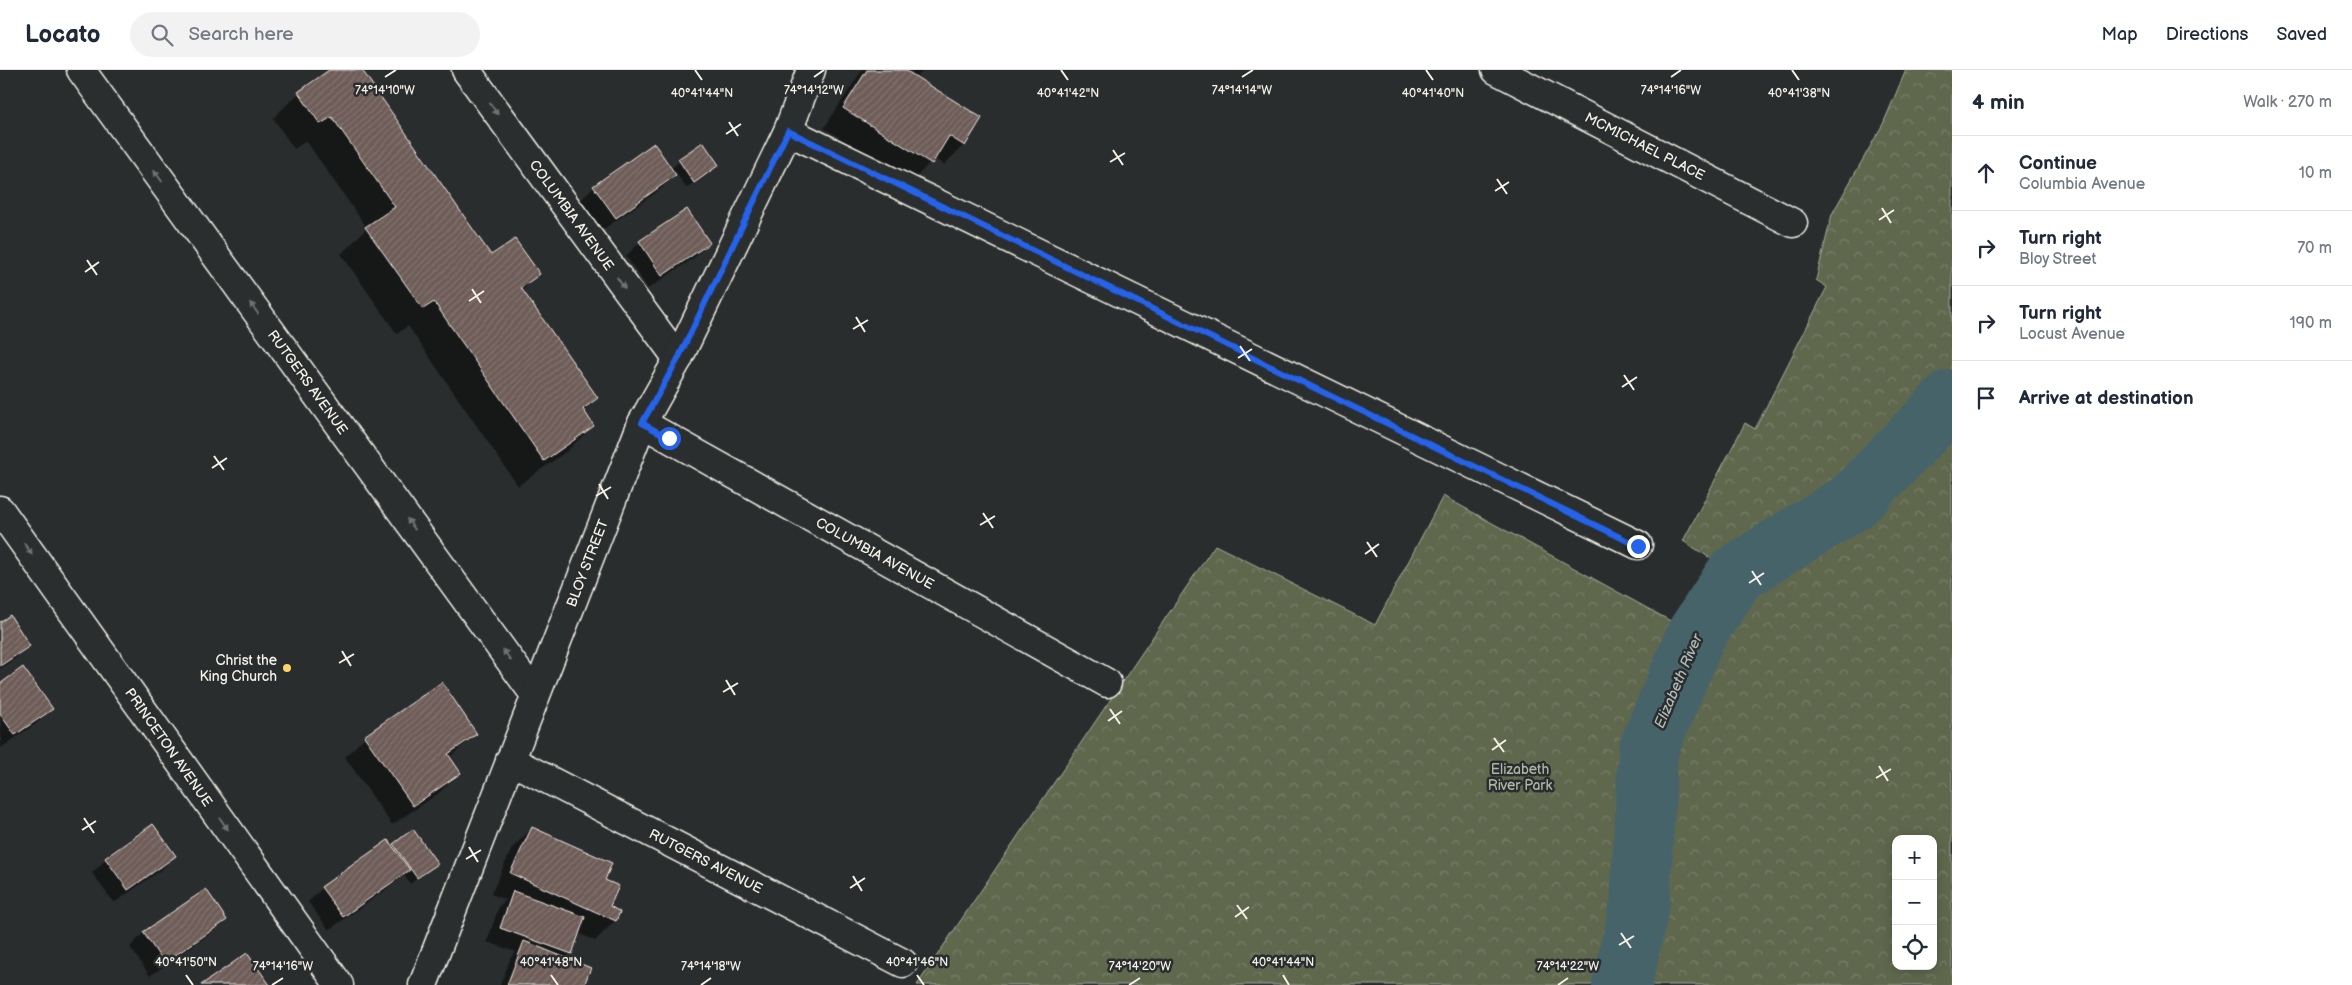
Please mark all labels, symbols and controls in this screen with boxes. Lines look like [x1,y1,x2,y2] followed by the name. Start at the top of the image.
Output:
[130,12,480,57] search box
[25,20,100,49] text: Locato
[148,21,176,49] icon: search
[188,23,294,46] text: Search here
[2102,24,2138,45] text: Map
[2166,24,2248,45] text: Directions
[2276,24,2327,45] text: Saved
[355,83,415,98] text: 74°14'10"W
[784,83,844,98] text: 74°14'12"W
[1212,83,1272,98] text: 74°14'14"W
[1641,83,1701,98] text: 74°14'16"W
[671,86,733,101] text: 40°41'44"N
[1037,86,1099,101] text: 40°41'42"N
[1402,86,1464,101] text: 40°41'40"N
[1768,86,1830,101] text: 40°41'38"N
[1972,90,2025,115] text: 4 min
[2243,93,2332,112] text: Walk · 270 m
[489,102,500,115] one-way arrow
[1582,109,1708,184] street label: MCMICHAEL PLACE
[2019,152,2097,175] text: Continue
[526,157,617,274] street label: COLUMBIA AVENUE
[1972,159,2000,187] icon: ahead
[2299,164,2332,183] text: 10 m
[153,169,163,183] one-way arrow
[2019,175,2145,194] text: Columbia Avenue
[2019,227,2102,250] text: Turn right
[1972,234,2000,262] icon: right
[2297,239,2332,258] text: 70 m
[2019,250,2096,269] text: Bloy Street
[616,276,627,289] one-way arrow
[249,301,259,314] one-way arrow
[2019,302,2102,325] text: Turn right
[1972,309,2000,337] icon: right
[2290,314,2332,333] text: 190 m
[2019,325,2125,344] text: Locust Avenue
[264,327,351,438] street label: RUTGERS AVENUE
[1972,384,2000,412] icon: arrive
[2019,387,2194,410] text: Arrive at destination
[658,427,681,450] route start
[813,514,937,593] street label: COLUMBIA AVENUE
[563,516,612,609] street label: BLOY STREET
[406,517,416,531] one-way arrow
[1627,535,1650,558] route end
[23,542,33,556] one-way arrow
[1650,630,1707,731] water label: Elizabeth River
[501,649,512,662] one-way arrow
[200,652,277,685] place label: Christ the King Church
[281,662,293,674] marker: Christ the King Church
[121,685,216,810] street label: PRINCETON AVENUE
[1488,761,1552,794] park label: Elizabeth River Park
[219,817,229,831] one-way arrow
[646,826,765,897] street label: RUTGERS AVENUE
[1892,835,1937,970] map controls
[1892,835,1937,880] button: +
[1892,880,1937,925] button: −
[1892,925,1937,970] button: locate
[155,955,217,970] text: 40°41'50"N
[520,955,582,970] text: 40°41'48"N
[886,955,948,970] text: 40°41'46"N
[1252,955,1314,970] text: 40°41'44"N
[253,959,313,974] text: 74°14'16"W
[681,959,741,974] text: 74°14'18"W
[1109,959,1171,974] text: 74°14'20"W
[1537,959,1599,974] text: 74°14'22"W

